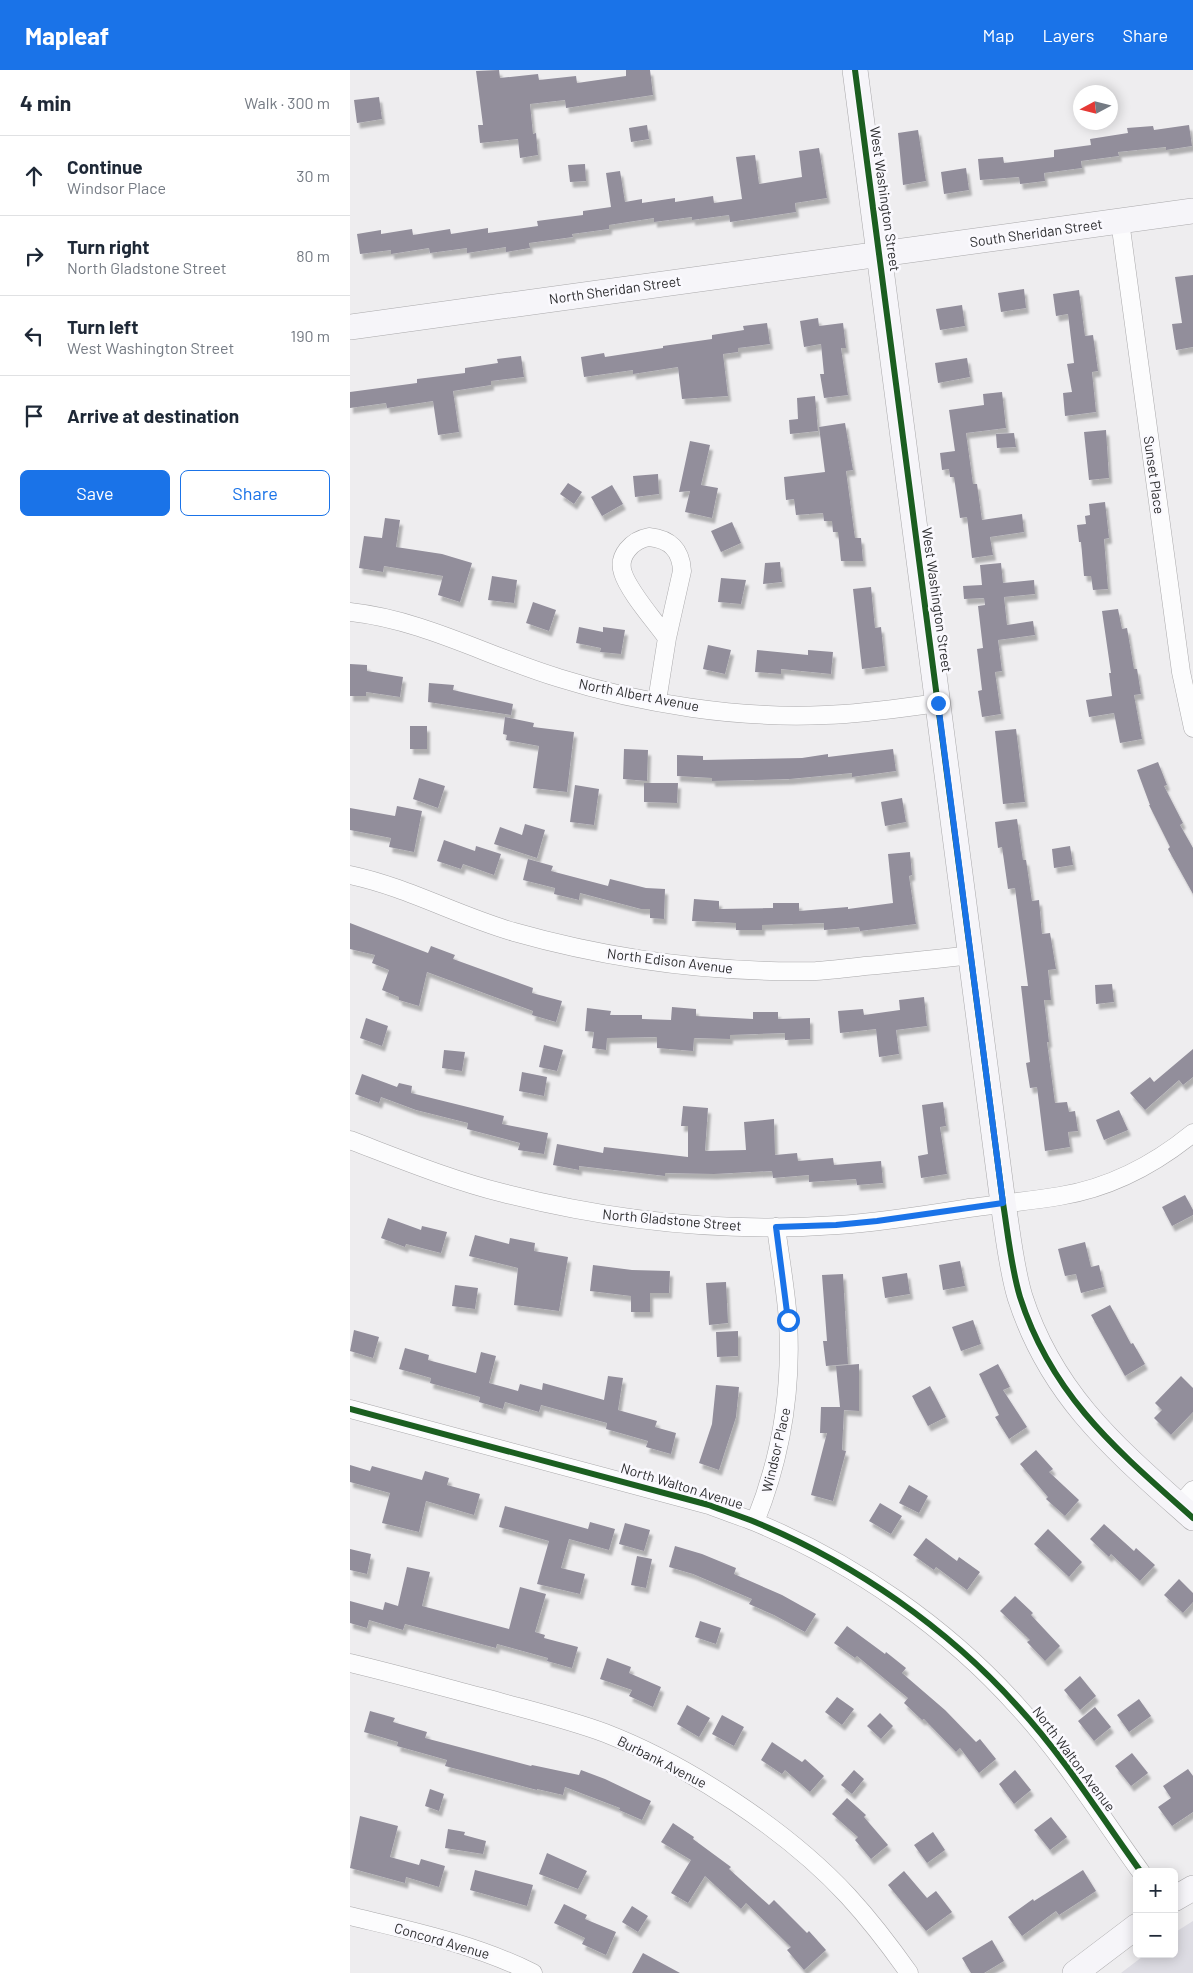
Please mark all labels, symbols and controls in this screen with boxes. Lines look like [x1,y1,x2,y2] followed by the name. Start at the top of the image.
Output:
[25,21,109,50] text: Mapleaf
[982,24,1014,46] text: Map
[1042,24,1095,46] text: Layers
[1123,24,1168,46] text: Share
[1073,85,1118,130] north arrow
[20,90,71,115] text: 4 min
[244,93,330,112] text: Walk · 300 m
[867,125,904,273] street label: West Washington Street
[67,155,143,178] text: Continue
[20,162,48,190] icon: ahead
[296,166,330,185] text: 30 m
[67,178,166,197] text: Windsor Place
[968,215,1103,250] street label: South Sheridan Street
[67,235,149,258] text: Turn right
[20,242,48,270] icon: right
[296,246,330,265] text: 80 m
[67,258,227,277] text: North Gladstone Street
[548,272,682,307] street label: North Sheridan Street
[67,315,138,338] text: Turn left
[20,322,48,350] icon: left
[291,326,330,345] text: 190 m
[67,338,234,357] text: West Washington Street
[20,402,48,430] icon: arrive
[67,404,239,427] text: Arrive at destination
[1141,435,1168,515] street label: Sunset Place
[20,470,170,516] button: Save
[180,470,330,516] button: Share
[919,526,956,674] street label: West Washington Street
[577,675,701,715] street label: North Albert Avenue
[927,692,950,715] route end
[606,944,734,977] street label: North Edison Avenue
[602,1205,742,1234] street label: North Gladstone Street
[777,1309,800,1332] route start
[757,1406,794,1494] street label: Windsor Place
[619,1459,745,1512] street label: North Walton Avenue
[1029,1703,1119,1815] street label: North Walton Avenue
[615,1732,710,1791] street label: Burbank Avenue
[1133,1868,1178,1958] map controls
[1133,1868,1178,1913] button: +
[1133,1913,1178,1958] button: −
[392,1919,492,1962] street label: Concord Avenue

